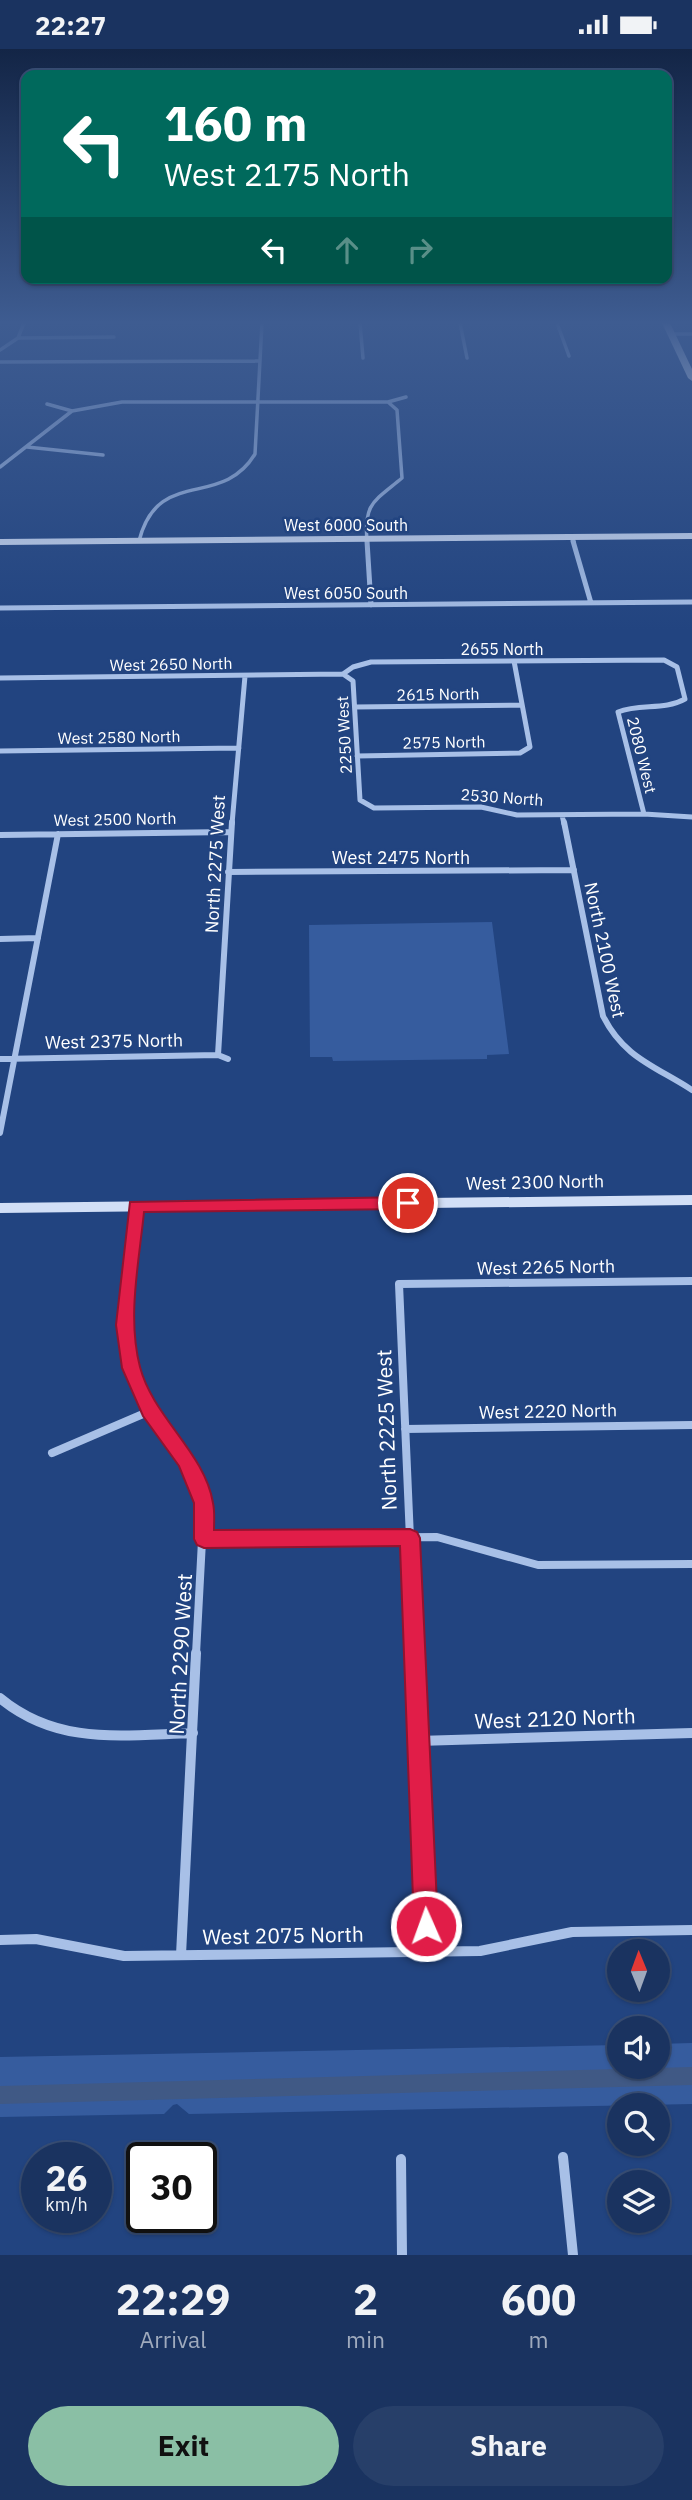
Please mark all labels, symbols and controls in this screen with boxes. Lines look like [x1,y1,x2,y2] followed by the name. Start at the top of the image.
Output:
[35,8,106,42] text: 22:27
[164,91,308,154] text: 160 m
[49,98,140,189] icon: left
[164,153,410,195] text: West 2175 North
[255,231,293,269] icon: left
[328,231,366,269] icon: ahead
[401,231,439,269] icon: right
[284,515,408,535] street label: West 6000 South
[284,583,408,603] street label: West 6050 South
[460,639,544,659] street label: 2655 North
[109,653,233,675] street label: West 2650 North
[396,683,480,705] street label: 2615 North
[332,695,356,775] street label: 2250 West
[623,715,661,795] street label: 2080 West
[57,726,181,748] street label: West 2580 North
[402,731,486,753] street label: 2575 North
[460,784,544,810] street label: 2530 North
[200,794,230,934] street label: North 2275 West
[53,808,177,830] street label: West 2500 North
[332,846,470,869] street label: West 2475 North
[579,880,631,1020] street label: North 2100 West
[45,1028,183,1054] street label: West 2375 North
[466,1169,604,1195] street label: West 2300 North
[378,1173,438,1233] pin
[389,1184,427,1222] icon: arrive
[477,1254,615,1280] street label: West 2265 North
[369,1349,403,1511] street label: North 2225 West
[479,1398,617,1424] street label: West 2220 North
[162,1573,198,1735] street label: North 2290 West
[474,1701,636,1735] street label: West 2120 North
[389,1889,463,1963] position arrow
[202,1920,364,1950] street label: West 2075 North
[607,1939,670,2002] north arrow
[607,1939,670,2233] map controls
[607,2016,670,2079] button: sound
[607,2093,670,2156] button: search
[126,2142,217,2233] speed limit sign: 30
[45,2155,88,2201] text: 26
[607,2170,670,2233] button: layers
[45,2193,88,2216] text: km/h
[116,2272,230,2327] text: 22:29
[353,2272,378,2327] text: 2
[501,2272,576,2327] text: 600
[140,2324,207,2354] text: Arrival
[346,2324,385,2354] text: min
[528,2324,549,2354] text: m
[28,2406,339,2486] button: Exit
[353,2406,664,2486] button: Share

